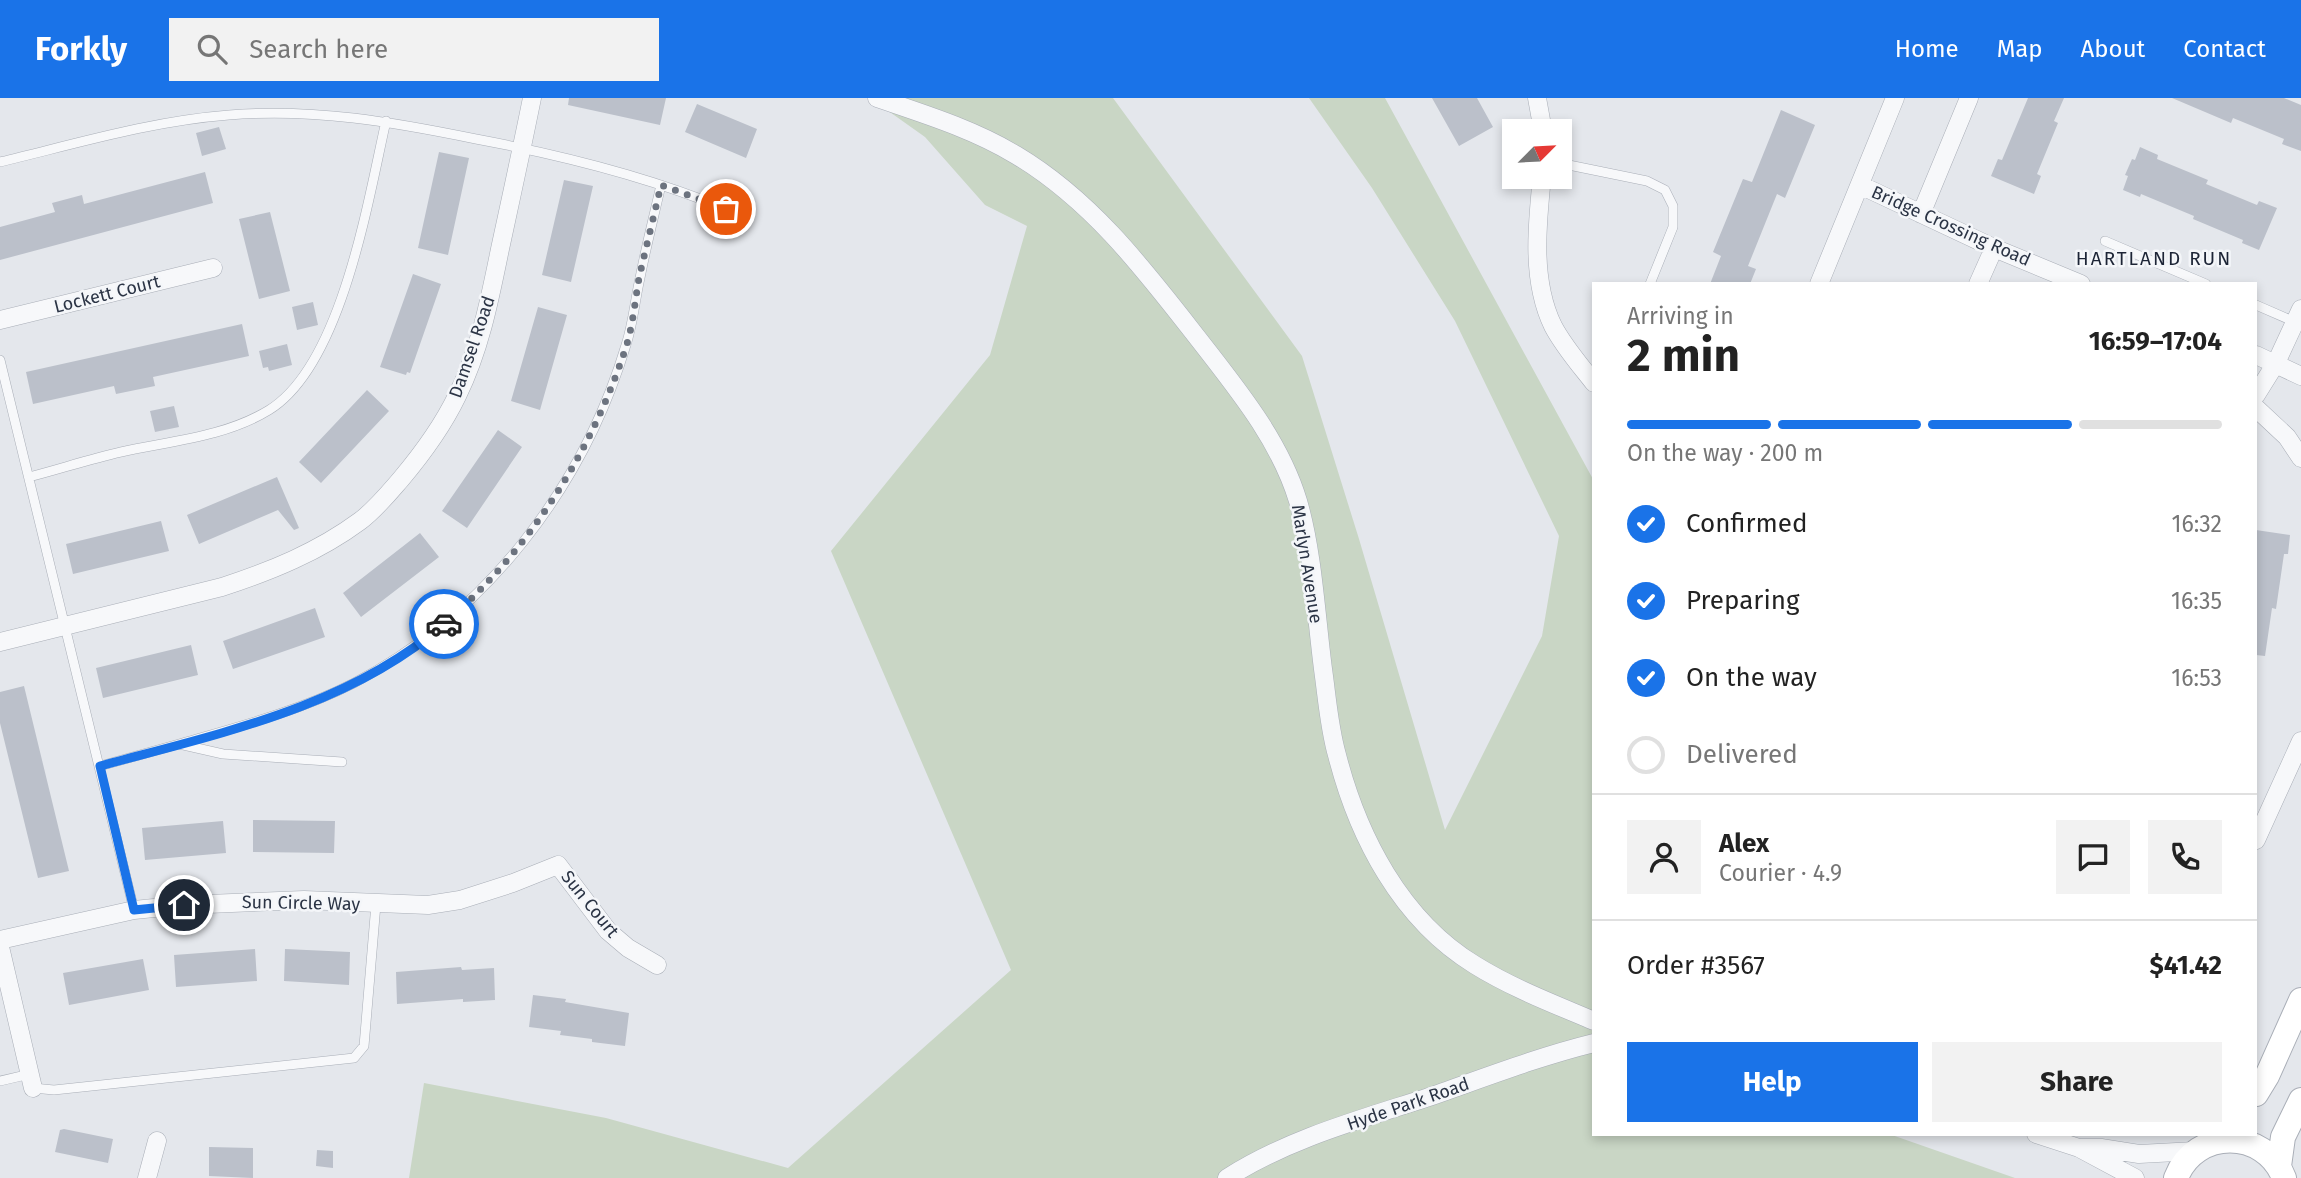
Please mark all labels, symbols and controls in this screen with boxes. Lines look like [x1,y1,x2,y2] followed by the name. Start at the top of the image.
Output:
[169,18,659,81] search box
[35,29,127,69] text: Forkly
[193,30,231,68] icon: search
[249,34,388,65] text: Search here
[1895,35,1959,63] text: Home
[1997,35,2043,63] text: Map
[2081,35,2145,63] text: About
[2183,35,2266,63] text: Contact
[1502,119,1572,189] north arrow
[1502,119,1572,189] map controls
[696,179,756,239] pin
[1868,181,2034,271] street label: Bridge Crossing Road
[707,190,745,228] icon: bag
[2076,247,2232,270] district label: HARTLAND RUN
[52,270,163,318] street label: Lockett Court
[444,293,500,401] street label: Damsel Road
[1627,302,1734,330] text: Arriving in
[2089,326,2222,357] text: 16:59–17:04
[1627,328,1740,383] text: 2 min
[1627,439,1823,467] text: On the way · 200 m
[1287,503,1327,625] street label: Marlyn Avenue
[1627,505,1665,543] icon: check
[1686,508,1807,539] text: Confirmed
[2171,510,2222,538] text: 16:32
[1627,582,1665,620] icon: check
[1686,585,1799,616] text: Preparing
[2171,587,2222,615] text: 16:35
[409,589,479,659] courier
[425,605,463,643] icon: car
[1627,659,1665,697] icon: check
[1686,662,1817,693] text: On the way
[2171,664,2222,692] text: 16:53
[1686,739,1798,770] text: Delivered
[1627,820,1701,894] button: person
[2056,820,2130,894] button: chat
[2148,820,2222,894] button: phone
[1719,828,1769,859] text: Alex
[1719,859,1842,887] text: Courier · 4.9
[556,866,624,942] street label: Sun Court
[154,875,214,935] pin
[165,886,203,924] icon: home
[242,891,360,915] street label: Sun Circle Way
[1627,950,1765,981] text: Order #3567
[2150,950,2222,981] text: $41.42
[1627,1042,1918,1122] button: Help
[1932,1042,2222,1122] button: Share
[1344,1073,1472,1135] street label: Hyde Park Road

